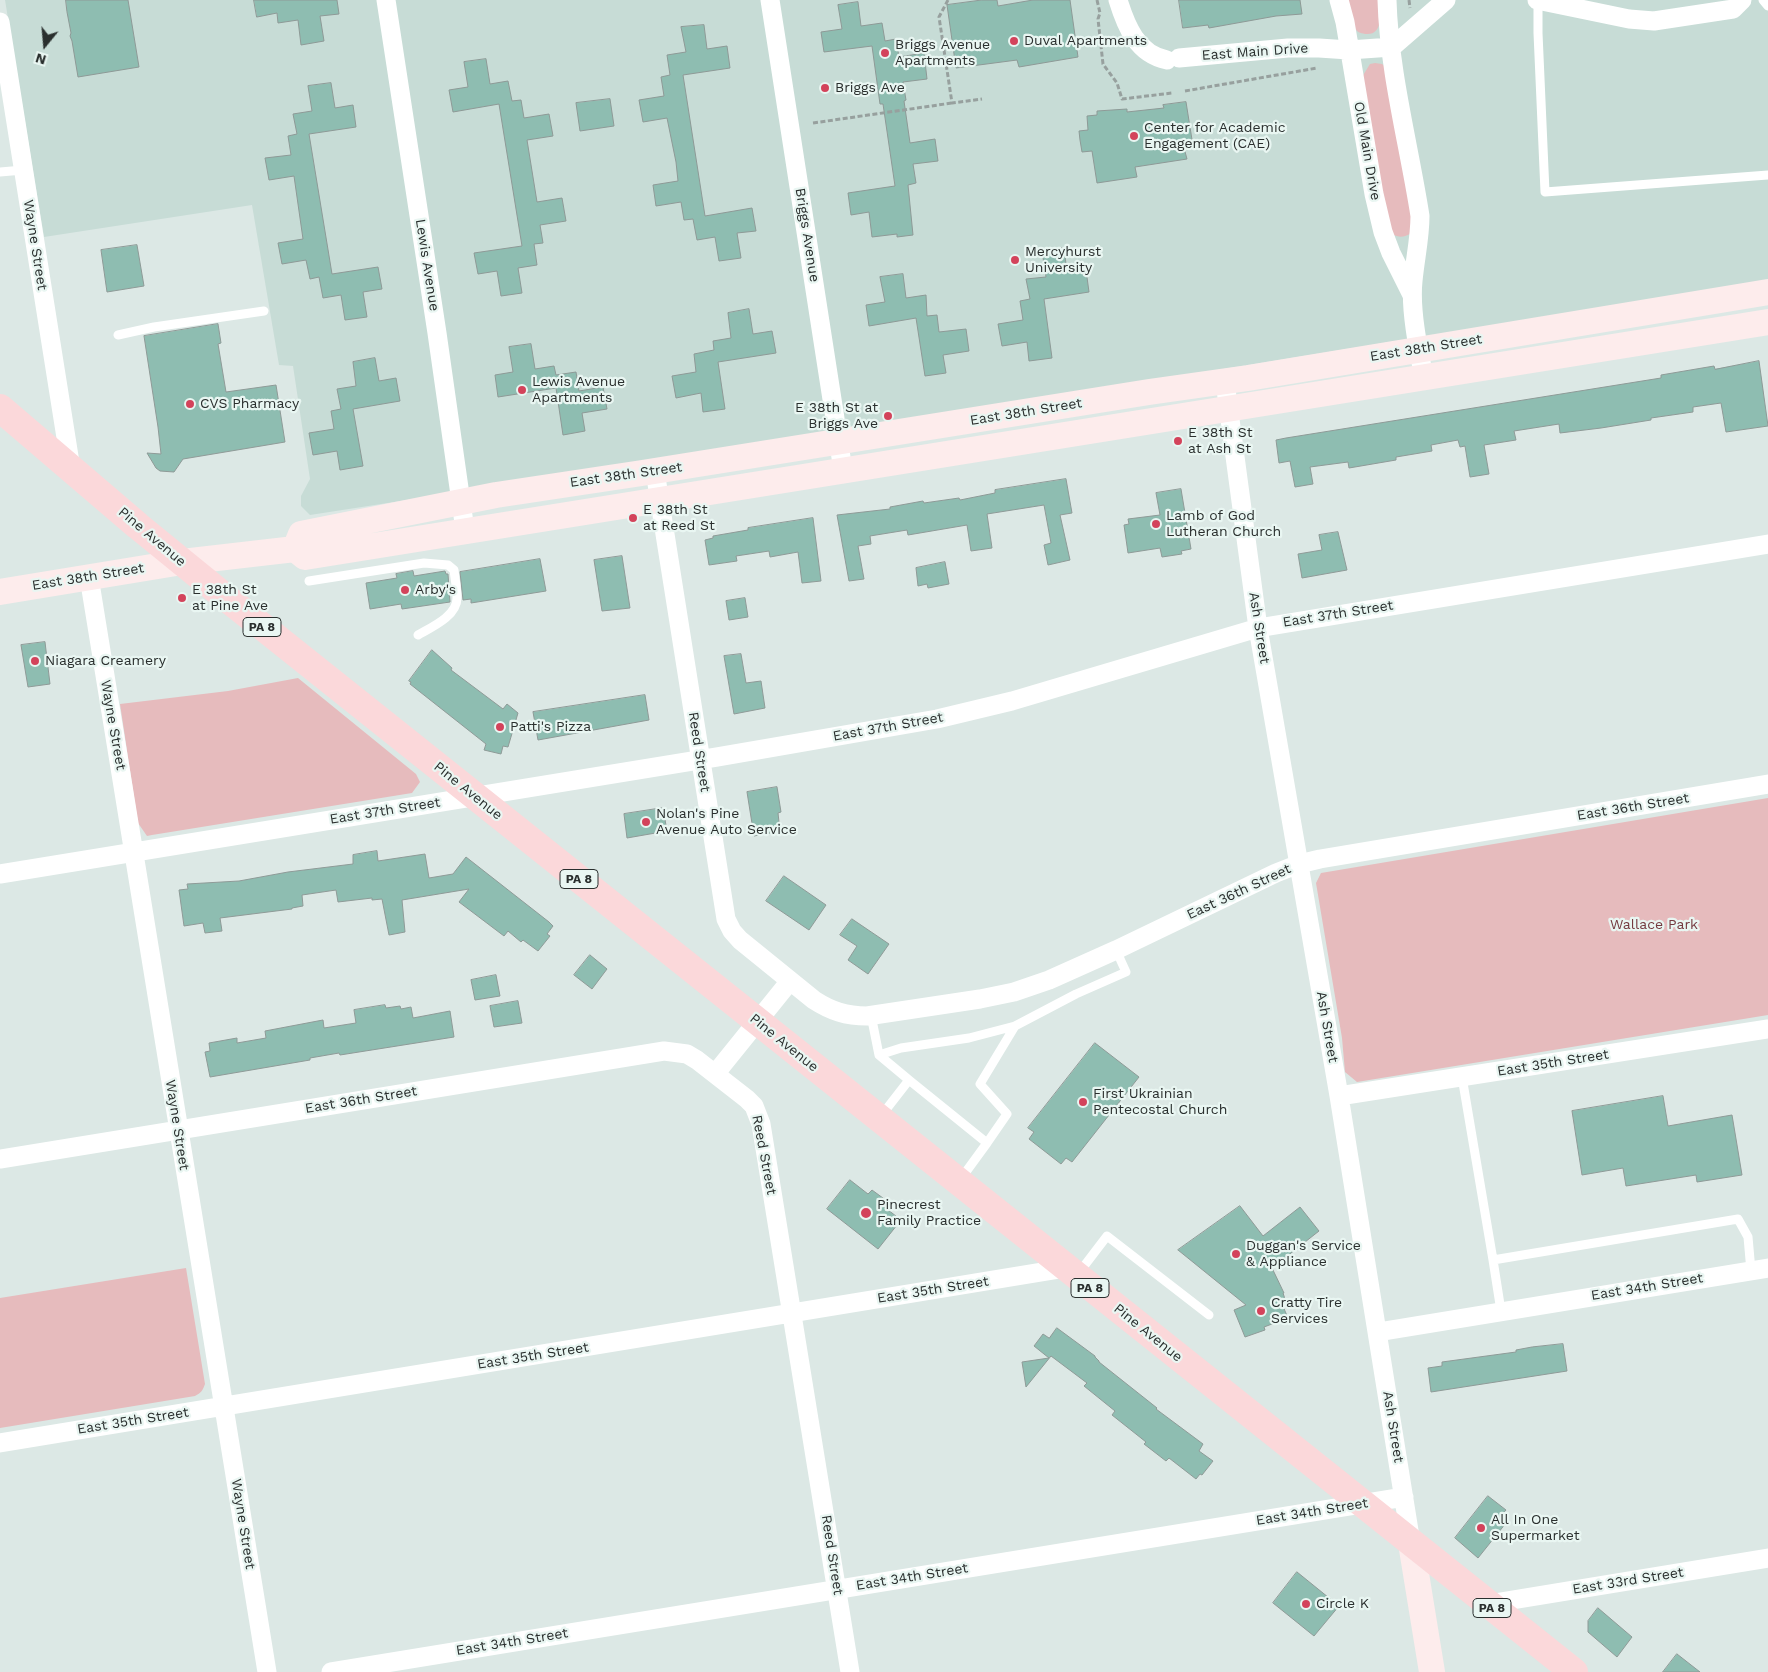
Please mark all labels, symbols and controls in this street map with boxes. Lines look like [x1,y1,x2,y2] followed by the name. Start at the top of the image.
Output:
[20,20,70,70] north arrow
[1024,33,1147,49] place label: Duval Apartments
[1008,35,1020,47] marker: Duval Apartments
[895,37,990,70] place label: Briggs Avenue Apartments
[1201,40,1309,64] street label: East Main Drive
[879,47,891,59] marker: Briggs Avenue Apartments
[33,50,48,69] text: N
[835,80,905,96] place label: Briggs Ave
[819,82,831,94] marker: Briggs Ave
[1350,100,1384,202] street label: Old Main Drive
[1144,120,1286,152] place label: Center for Academic Engagement (CAE)
[1128,130,1140,142] marker: Center for Academic Engagement (CAE)
[791,187,823,283] street label: Briggs Avenue
[20,199,50,291] street label: Wayne Street
[411,218,443,312] street label: Lewis Avenue
[1025,244,1101,276] place label: Mercyhurst University
[1009,254,1021,266] marker: Mercyhurst University
[1369,331,1483,365] street label: East 38th Street
[532,374,625,407] place label: Lewis Avenue Apartments
[516,384,528,396] marker: Lewis Avenue Apartments
[969,395,1083,429] street label: East 38th Street
[200,396,299,412] place label: CVS Pharmacy
[184,398,196,410] marker: CVS Pharmacy
[795,400,878,432] place label: E 38th St at Briggs Ave
[882,410,894,422] marker: E 38th St at Briggs Ave
[1188,425,1253,458] place label: E 38th St at Ash St
[1172,435,1184,447] marker: E 38th St at Ash St
[569,459,683,491] street label: East 38th Street
[643,502,715,534] place label: E 38th St at Reed St
[115,504,189,570] street label: Pine Avenue
[1166,508,1281,540] place label: Lamb of God Lutheran Church
[627,512,639,524] marker: E 38th St at Reed St
[1150,518,1162,530] marker: Lamb of God Lutheran Church
[31,560,145,594] street label: East 38th Street
[192,582,268,614] place label: E 38th St at Pine Ave
[415,582,456,598] place label: Arby's
[399,584,411,596] marker: Arby's
[1245,591,1273,665] street label: Ash Street
[176,592,188,604] marker: E 38th St at Pine Ave
[1281,597,1395,631] street label: East 37th Street
[243,618,281,636] road number: PA 8
[45,653,166,669] place label: Niagara Creamery
[29,655,41,667] marker: Niagara Creamery
[97,679,129,771] street label: Wayne Street
[832,709,944,745] street label: East 37th Street
[684,711,714,793] street label: Reed Street
[510,719,591,735] place label: Patti's Pizza
[494,721,506,733] marker: Patti's Pizza
[430,758,506,824] street label: Pine Avenue
[1576,790,1690,824] street label: East 36th Street
[328,794,442,828] street label: East 37th Street
[656,806,797,839] place label: Nolan's Pine Avenue Auto Service
[640,816,652,828] marker: Nolan's Pine Avenue Auto Service
[1184,861,1294,923] street label: East 36th Street
[560,870,598,889] road number: PA 8
[1610,917,1698,933] park label: Wallace Park
[1312,990,1342,1064] street label: Ash Street
[746,1010,822,1076] street label: Pine Avenue
[1496,1046,1610,1080] street label: East 35th Street
[162,1079,192,1171] street label: Wayne Street
[304,1083,418,1117] street label: East 36th Street
[1093,1086,1227,1118] place label: First Ukrainian Pentecostal Church
[1077,1096,1089,1108] marker: First Ukrainian Pentecostal Church
[748,1114,780,1196] street label: Reed Street
[877,1197,981,1230] place label: Pinecrest Family Practice
[859,1206,873,1220] marker: Pinecrest Family Practice
[1246,1238,1361,1270] place label: Duggan's Service & Appliance
[1230,1248,1242,1260] marker: Duggan's Service & Appliance
[1590,1270,1704,1304] street label: East 34th Street
[876,1273,990,1307] street label: East 35th Street
[1071,1278,1109,1298] road number: PA 8
[1271,1295,1342,1328] place label: Cratty Tire Services
[1110,1300,1186,1366] street label: Pine Avenue
[1255,1305,1267,1317] marker: Cratty Tire Services
[476,1339,590,1373] street label: East 35th Street
[1379,1390,1407,1464] street label: Ash Street
[76,1404,190,1438] street label: East 35th Street
[228,1478,258,1570] street label: Wayne Street
[1255,1495,1369,1529] street label: East 34th Street
[1491,1512,1580,1544] place label: All In One Supermarket
[817,1514,847,1596] street label: Reed Street
[1475,1522,1487,1534] marker: All In One Supermarket
[855,1560,969,1594] street label: East 34th Street
[1571,1564,1685,1598] street label: East 33rd Street
[1316,1596,1369,1612] place label: Circle K
[1300,1598,1312,1610] marker: Circle K
[1473,1599,1511,1618] road number: PA 8
[455,1625,569,1659] street label: East 34th Street

